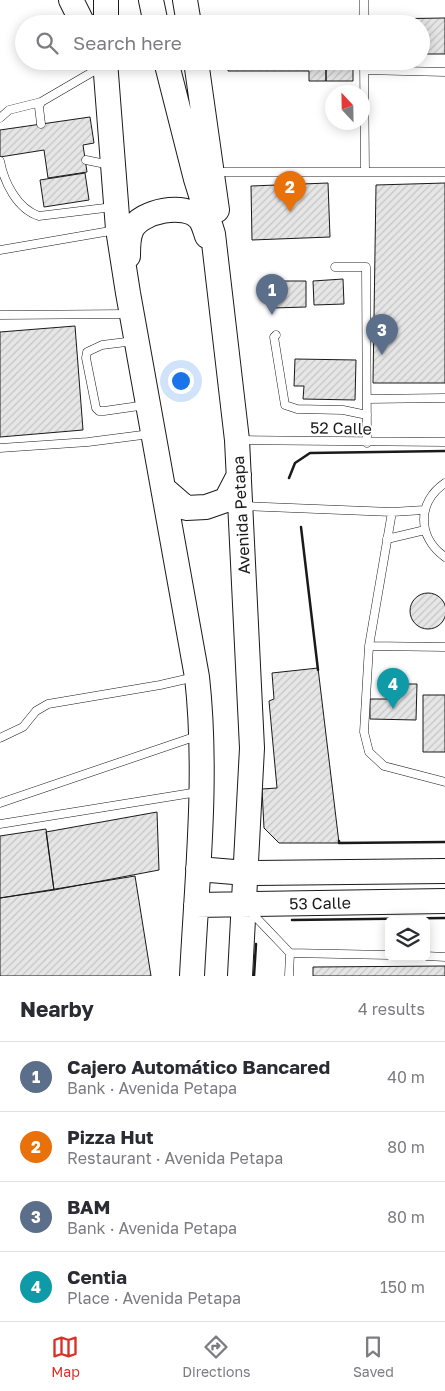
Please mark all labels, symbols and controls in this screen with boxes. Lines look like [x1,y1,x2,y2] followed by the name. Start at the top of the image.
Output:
[15,15,430,70] search box
[33,29,61,57] icon: search
[73,31,182,54] text: Search here
[325,85,370,130] north arrow
[274,171,306,212] pin: 2
[256,274,288,315] pin: 1
[366,314,398,355] pin: 3
[168,368,194,394] your location
[310,417,372,439] street label: 52 Calle
[228,455,254,575] street label: Avenida Petapa
[377,668,409,709] pin: 4
[289,892,351,914] street label: 53 Calle
[385,916,430,961] map controls
[385,916,430,961] button: layers
[20,996,94,1022] text: Nearby
[358,999,425,1019] text: 4 results
[67,1055,330,1078] text: Cajero Automático Bancared
[32,1067,40,1087] text: 1
[387,1067,425,1087] text: 40 m
[67,1078,237,1098] text: Bank · Avenida Petapa
[67,1125,154,1148] text: Pizza Hut
[31,1137,41,1157] text: 2
[387,1137,425,1157] text: 80 m
[67,1148,283,1168] text: Restaurant · Avenida Petapa
[67,1195,110,1218] text: BAM
[31,1207,41,1227] text: 3
[387,1207,425,1227] text: 80 m
[67,1218,237,1238] text: Bank · Avenida Petapa
[67,1265,127,1288] text: Centia
[31,1277,41,1297] text: 4
[380,1277,425,1297] text: 150 m
[67,1288,241,1308] text: Place · Avenida Petapa
[51,1333,80,1380] tab: Map
[182,1333,251,1380] tab: Directions
[353,1333,394,1380] tab: Saved

